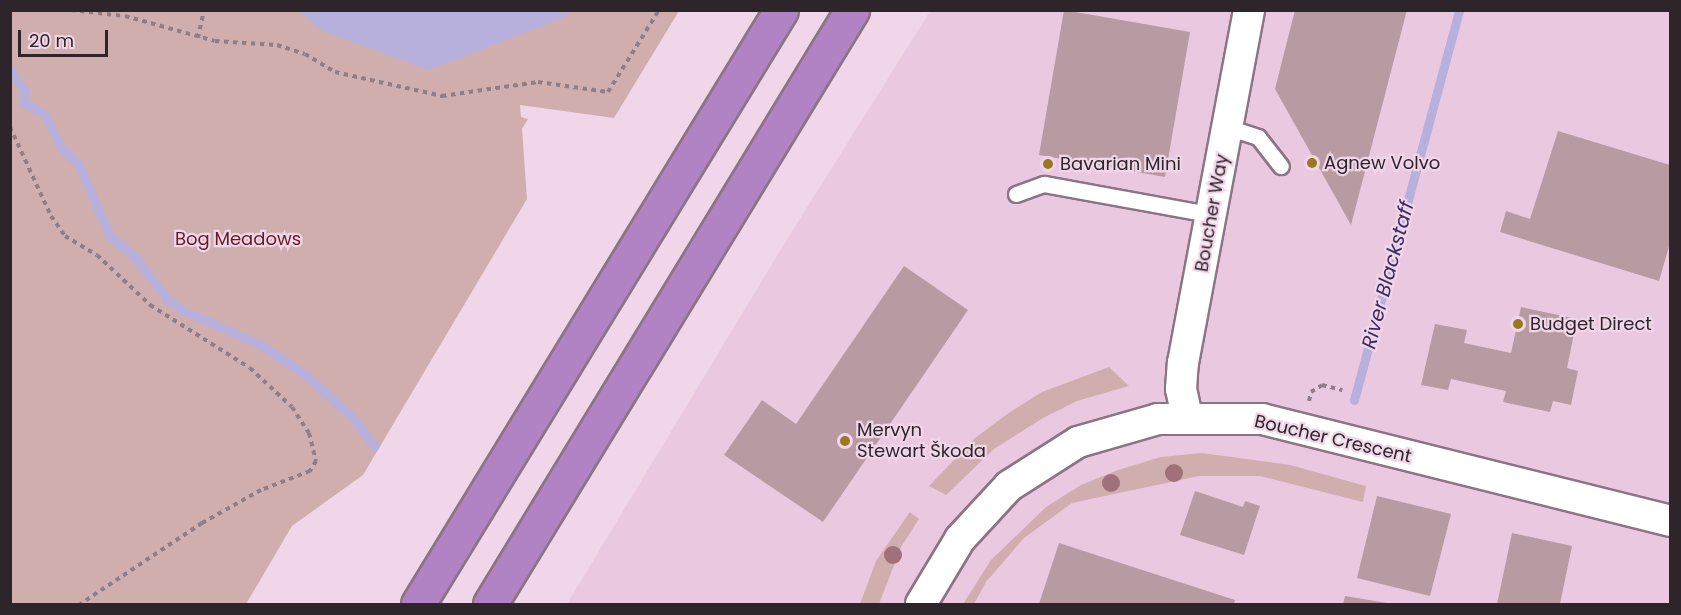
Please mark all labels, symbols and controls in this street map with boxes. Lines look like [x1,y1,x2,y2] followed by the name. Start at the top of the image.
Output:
[21,18,111,56] scale bar
[29,28,74,53] text: 20 m
[1191,152,1233,274] street label: Boucher Way
[1324,152,1440,174] place label: Agnew Volvo
[1060,153,1181,175] place label: Bavarian Mini
[1305,156,1319,170] marker: Agnew Volvo
[1041,157,1055,171] marker: Bavarian Mini
[1357,199,1419,351] water label: River Blackstaff
[175,228,301,250] park label: Bog Meadows
[1530,313,1652,335] place label: Budget Direct
[1511,317,1525,331] marker: Budget Direct
[1252,410,1414,468] street label: Boucher Crescent
[857,420,986,462] place label: Mervyn Stewart Škoda
[838,434,852,448] marker: Mervyn Stewart Škoda

